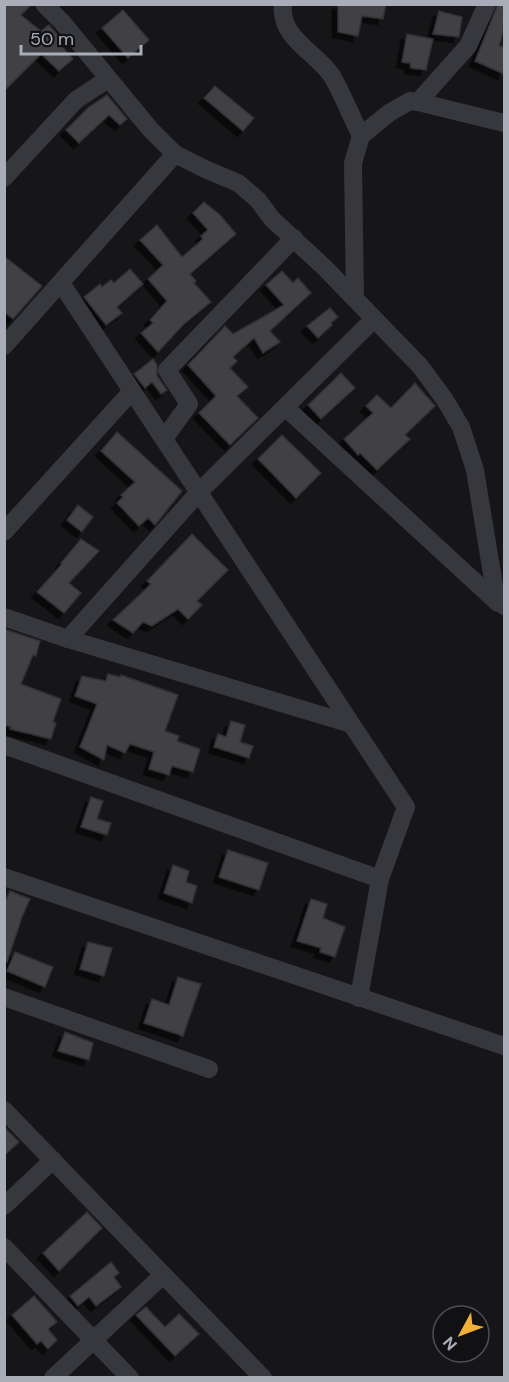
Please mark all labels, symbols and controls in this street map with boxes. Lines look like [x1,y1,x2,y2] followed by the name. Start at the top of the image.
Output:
[21,18,141,56] scale bar
[30,27,74,51] text: 50 m
[431,1304,491,1364] north arrow
[438,1332,462,1355] text: N

